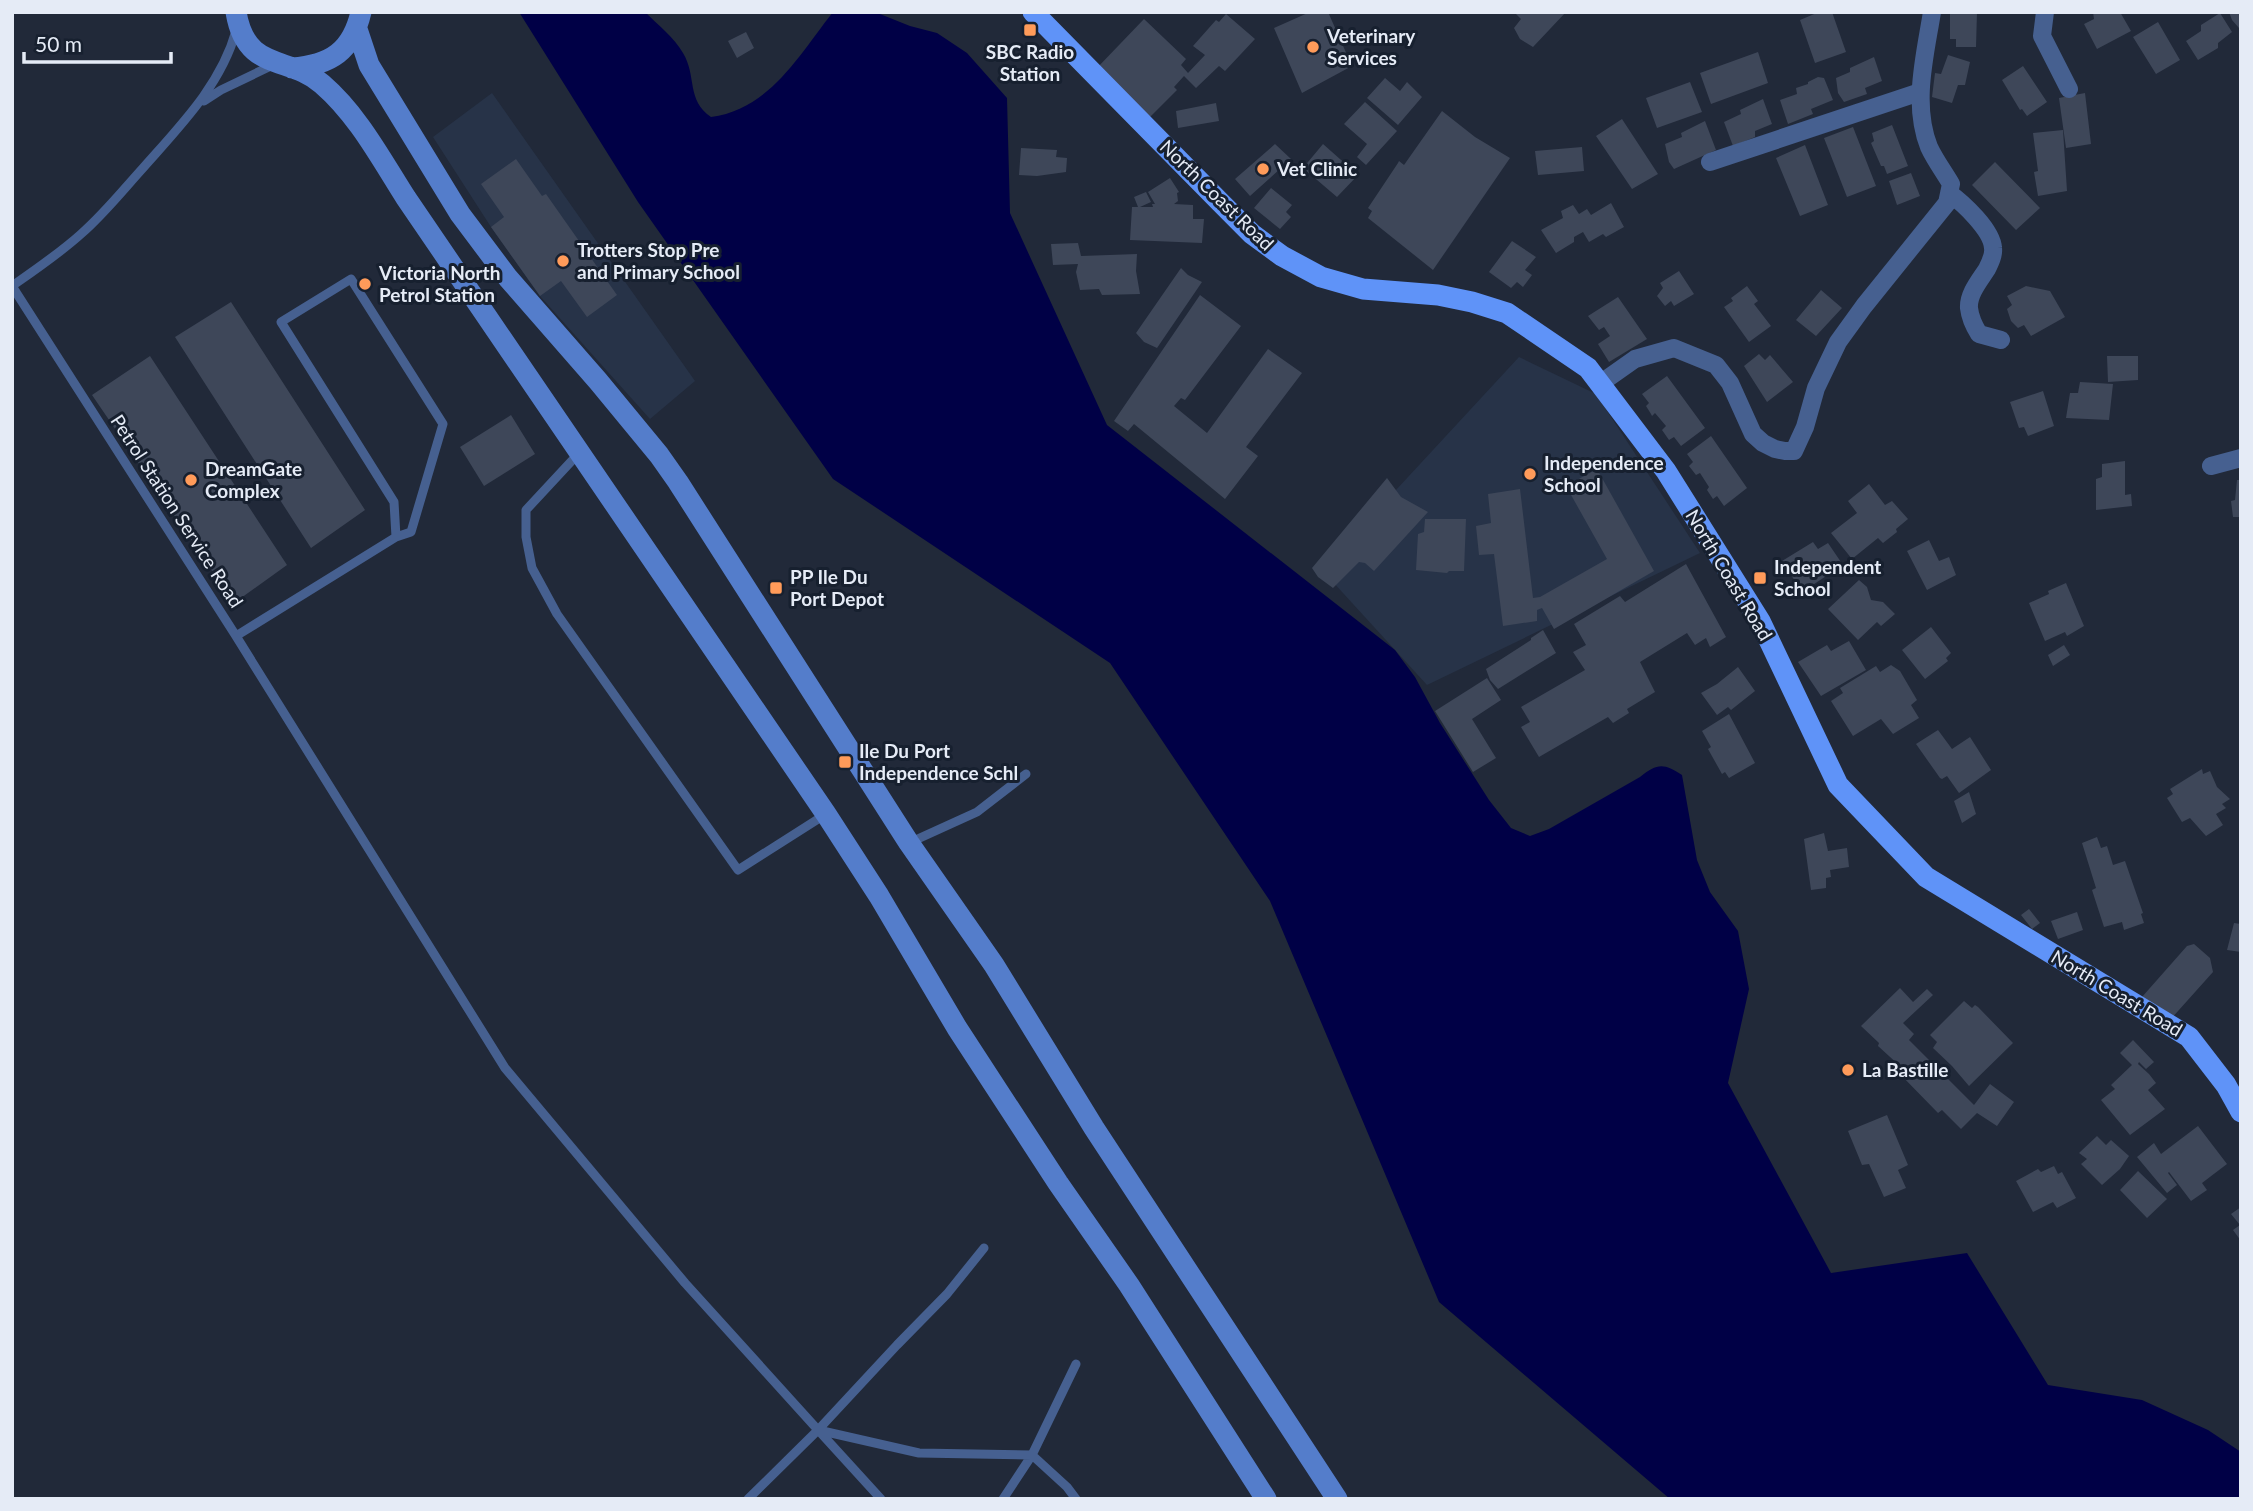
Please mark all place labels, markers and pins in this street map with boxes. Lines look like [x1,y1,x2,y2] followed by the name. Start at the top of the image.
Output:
[1022,22,1038,38] marker: SBC Radio Station
[1326,24,1416,69] place label: Veterinary Services
[1305,39,1321,55] marker: Veterinary Services
[986,40,1074,85] place label: SBC Radio Station
[1276,157,1357,180] place label: Vet Clinic
[1255,161,1271,177] marker: Vet Clinic
[577,238,740,283] place label: Trotters Stop Pre and Primary School
[555,253,571,269] marker: Trotters Stop Pre and Primary School
[378,261,500,306] place label: Victoria North Petrol Station
[357,276,373,292] marker: Victoria North Petrol Station
[1544,451,1664,496] place label: Independence School
[205,457,302,502] place label: DreamGate Complex
[1522,466,1538,482] marker: Independence School
[183,472,199,488] marker: DreamGate Complex
[1774,555,1881,600] place label: Independent School
[790,565,884,610] place label: PP Ile Du Port Depot
[1752,570,1768,586] marker: Independent School
[768,580,784,596] marker: PP Ile Du Port Depot
[859,739,1018,784] place label: Ile Du Port Independence Schl
[837,754,853,770] marker: Ile Du Port Independence Schl
[1862,1058,1948,1081] place label: La Bastille
[1840,1062,1856,1078] marker: La Bastille

